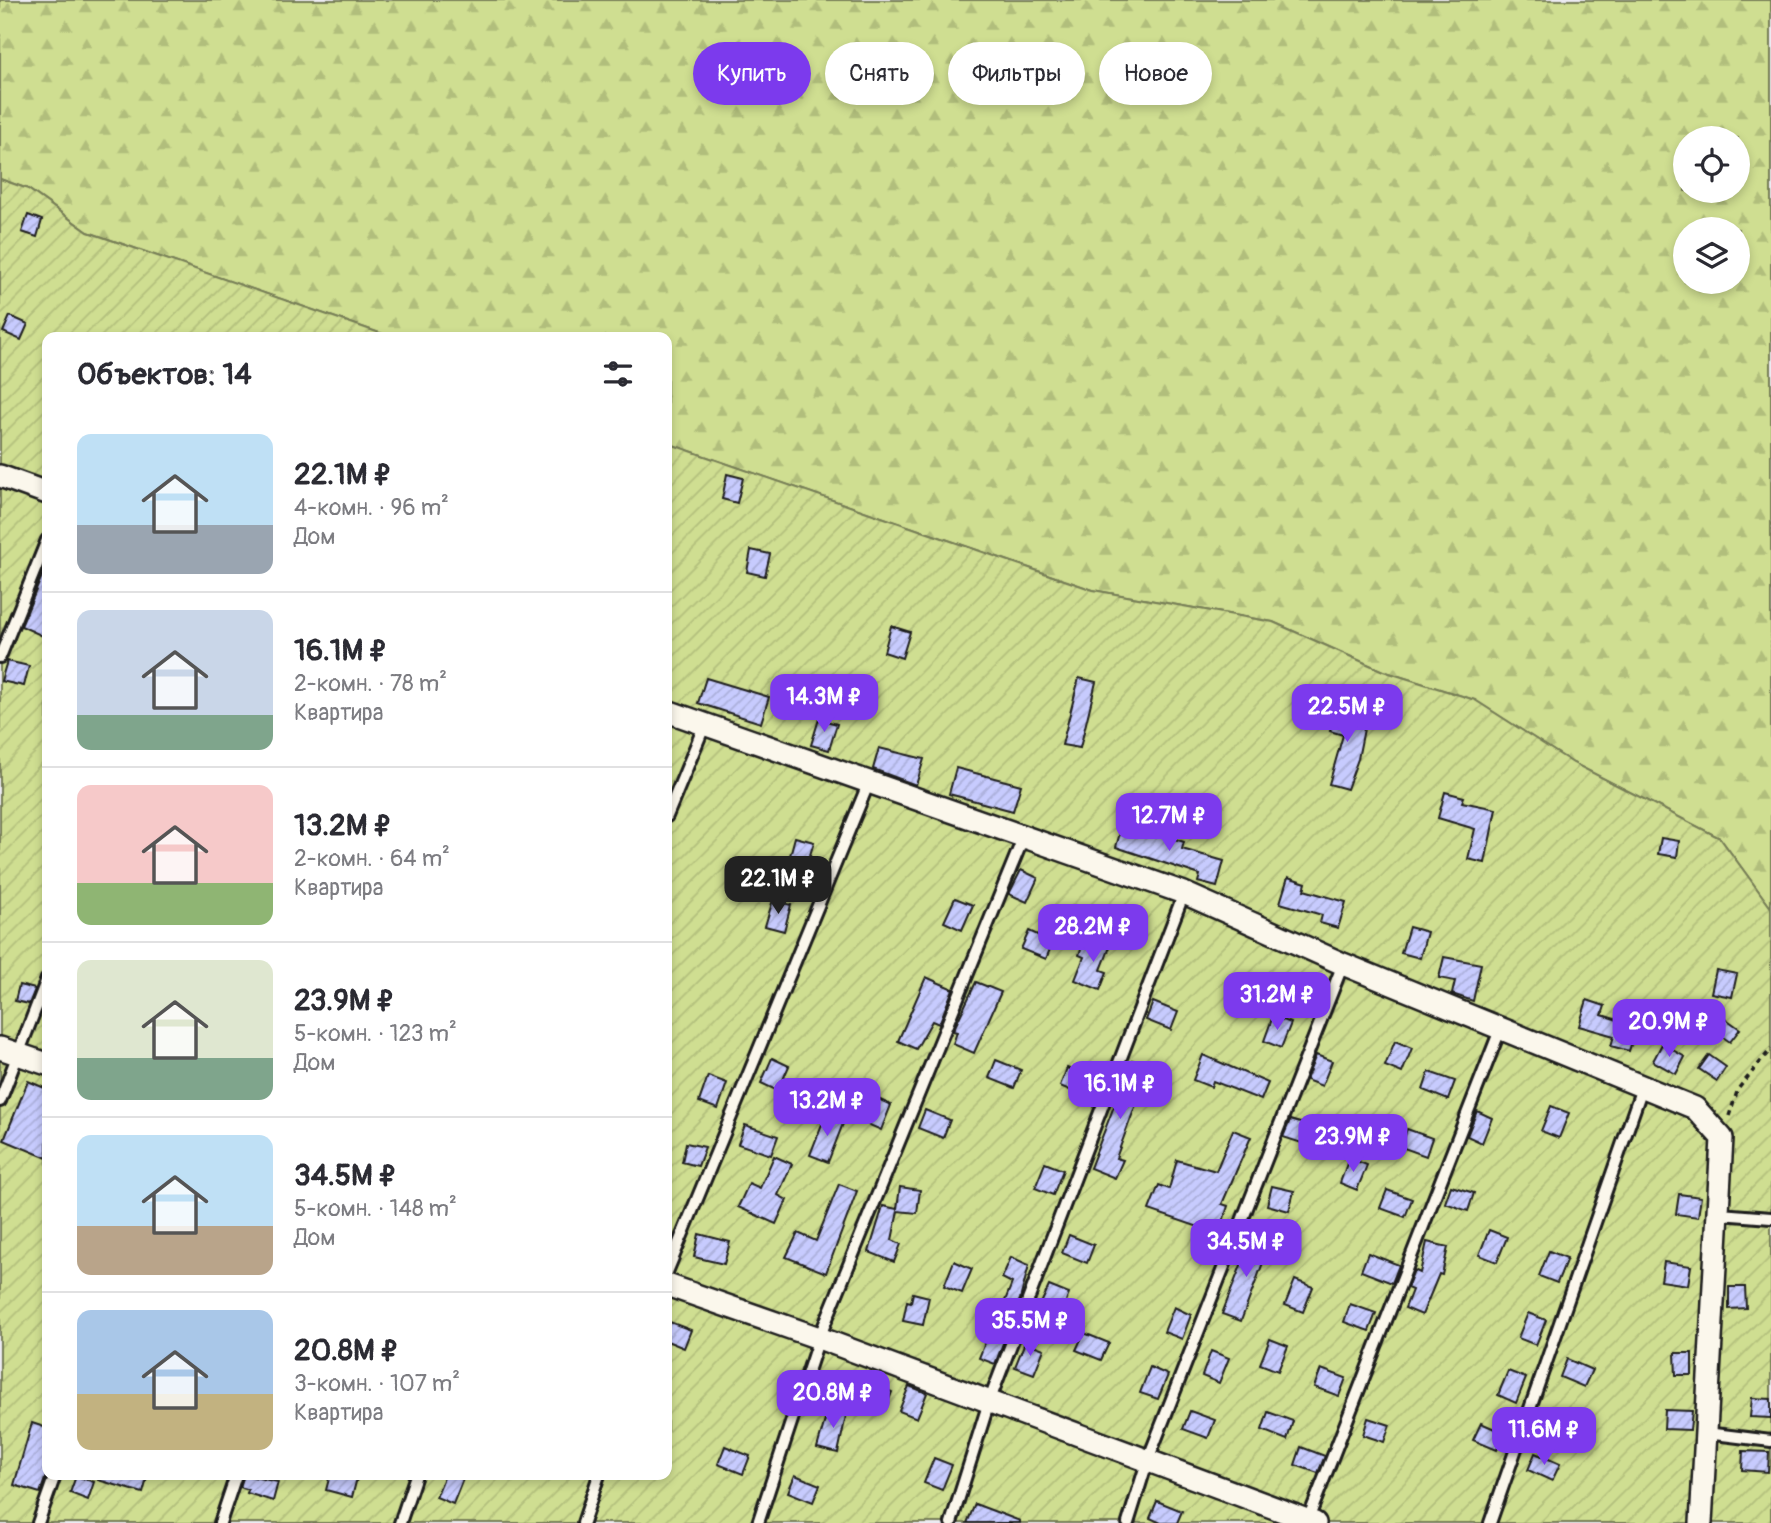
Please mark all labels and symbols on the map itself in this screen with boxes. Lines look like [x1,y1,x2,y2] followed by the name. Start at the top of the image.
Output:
[759,674,889,734] pin: 14.3M ₽
[1282,684,1412,744] pin: 22.5M ₽
[1104,794,1234,853] pin: 12.7M ₽
[713,856,843,916] pin: 22.1M ₽
[1028,904,1158,964] pin: 28.2M ₽
[1212,972,1342,1032] pin: 31.2M ₽
[1604,1000,1734,1059] pin: 20.9M ₽
[1055,1062,1185,1121] pin: 16.1M ₽
[762,1078,892,1138] pin: 13.2M ₽
[1288,1114,1418,1174] pin: 23.9M ₽
[1181,1220,1311,1279] pin: 34.5M ₽
[965,1298,1095,1358] pin: 35.5M ₽
[768,1370,898,1430] pin: 20.8M ₽
[1479,1408,1609,1467] pin: 11.6M ₽

